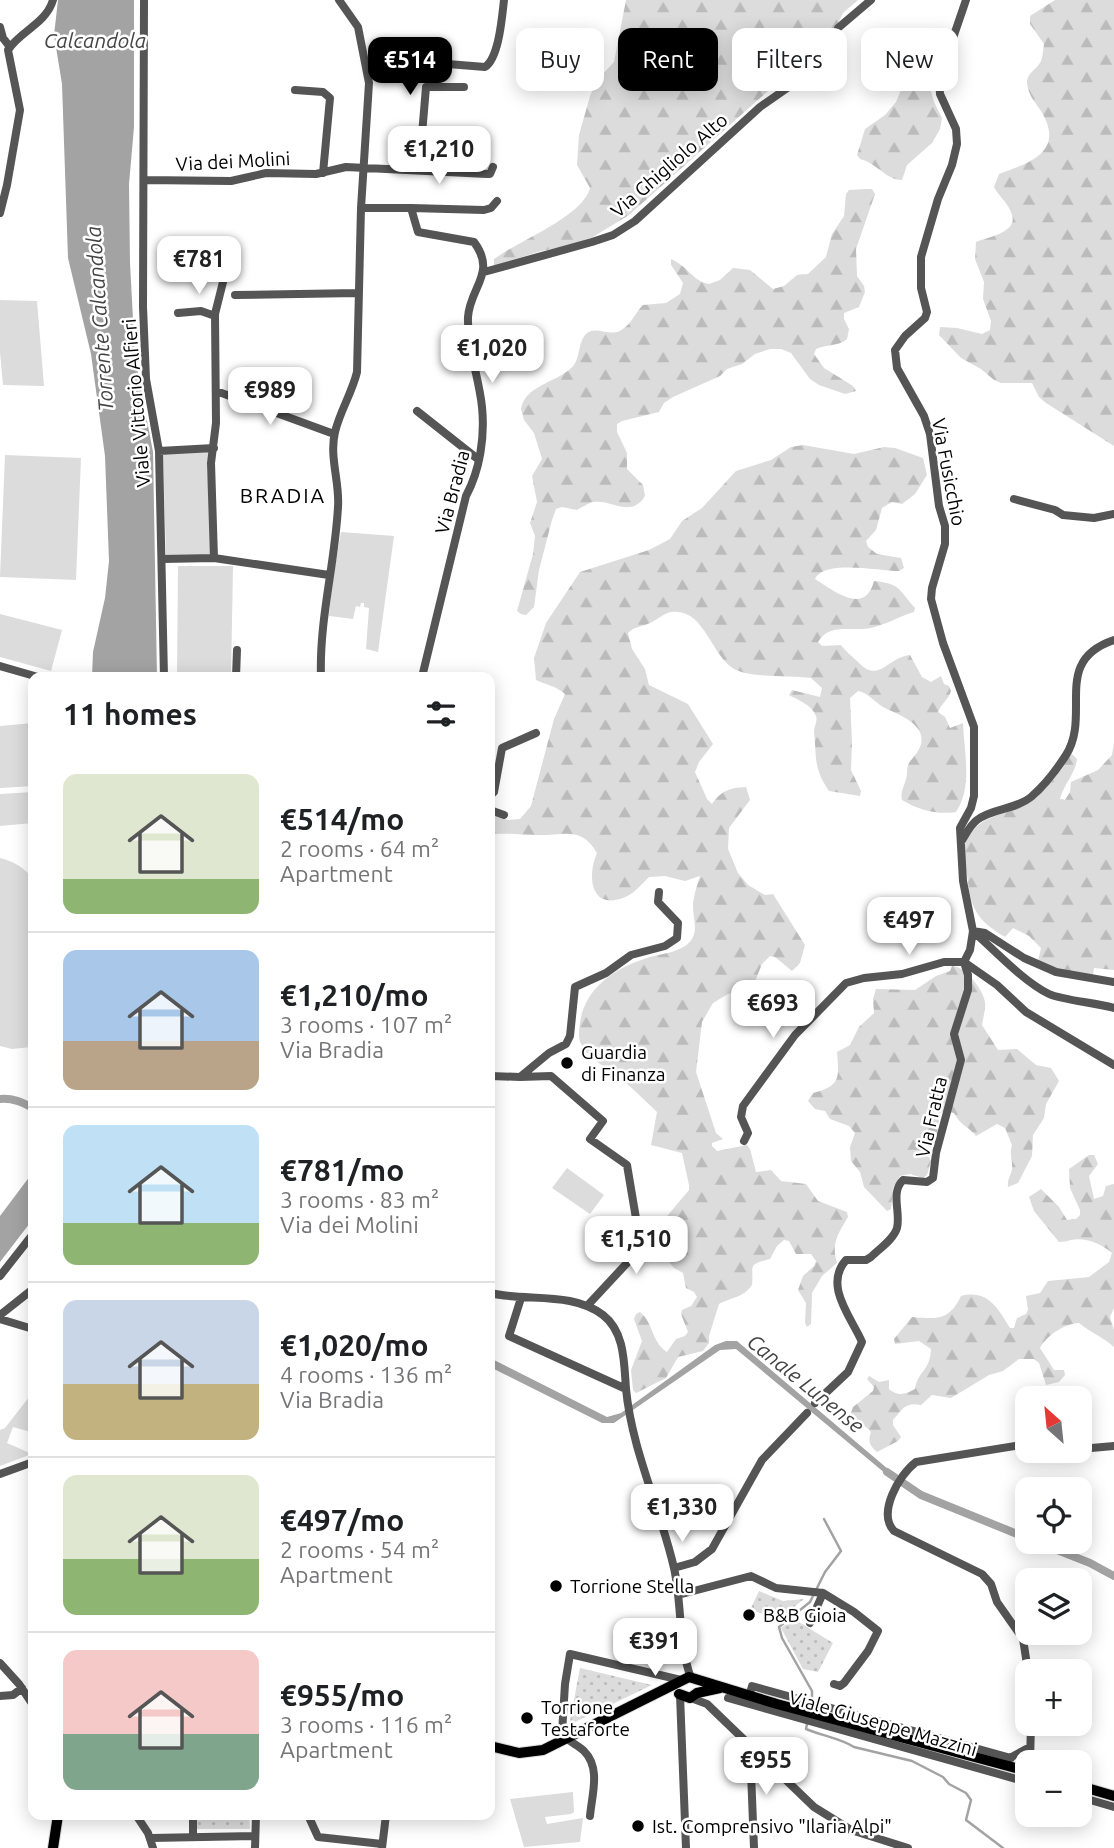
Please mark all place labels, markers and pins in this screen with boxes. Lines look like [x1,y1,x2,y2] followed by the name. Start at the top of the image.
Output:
[369,38,451,97] pin: €514
[382,127,496,186] pin: €1,210
[158,236,240,296] pin: €781
[435,326,549,385] pin: €1,020
[229,368,311,427] pin: €989
[868,898,950,957] pin: €497
[732,981,814,1040] pin: €693
[581,1041,666,1085] place label: Guardia di Finanza
[559,1055,575,1071] marker: Guardia di Finanza
[579,1216,693,1276] pin: €1,510
[625,1484,739,1544] pin: €1,330
[570,1575,694,1597] place label: Torrione Stella
[548,1578,564,1594] marker: Torrione Stella
[763,1604,847,1626] place label: B&B Gioia
[741,1607,757,1623] marker: B&B Gioia
[614,1618,696,1678] pin: €391
[541,1696,630,1740] place label: Torrione Testaforte
[519,1710,535,1726] marker: Torrione Testaforte
[725,1738,807,1797] pin: €955
[652,1815,892,1837] place label: Ist. Comprensivo "Ilaria Alpi"
[630,1818,646,1834] marker: Ist. Comprensivo "Ilaria Alpi"

